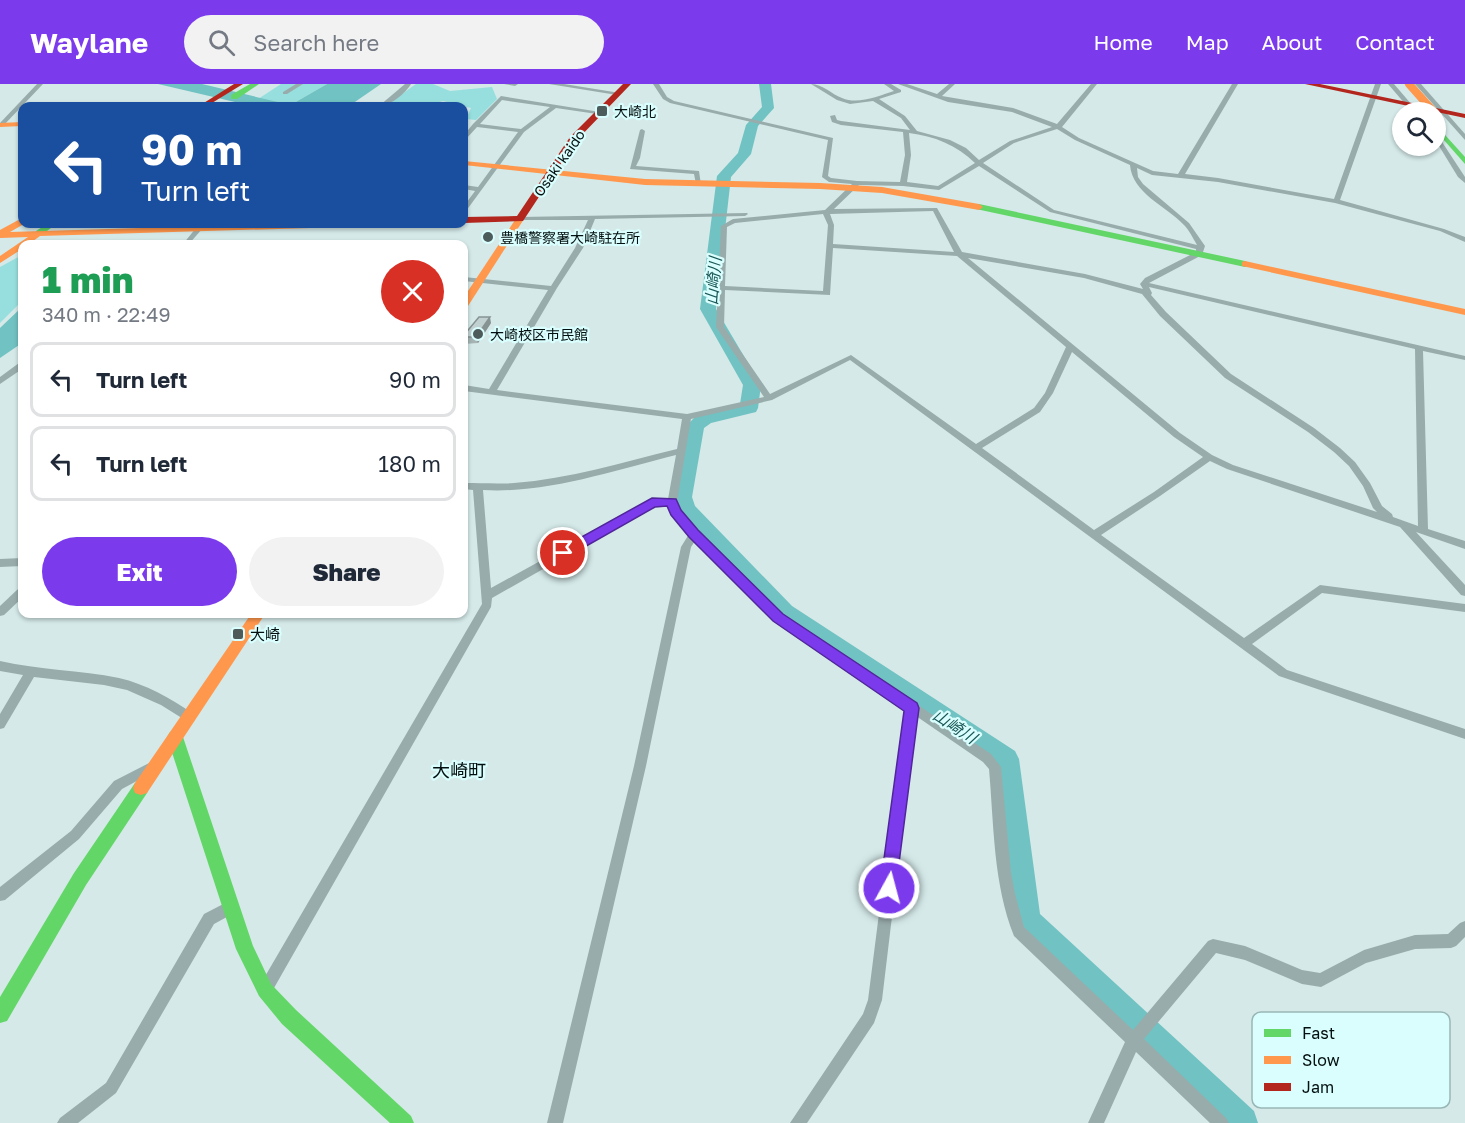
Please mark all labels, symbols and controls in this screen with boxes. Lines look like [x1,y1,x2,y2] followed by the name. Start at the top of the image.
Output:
[184,15,604,69] search box
[30,26,148,59] text: Waylane
[205,26,238,59] icon: search
[253,29,379,56] text: Search here
[1093,29,1153,55] text: Home
[1186,29,1229,55] text: Map
[1262,29,1322,55] text: About
[1355,29,1435,55] text: Contact
[1392,102,1446,156] map controls
[1392,102,1446,156] button: search
[614,103,656,120] place label: 大崎北
[595,104,609,118] marker: 大崎北
[141,124,242,174] text: 90 m
[42,126,120,204] icon: left
[530,126,588,200] street label: Osaki kaido
[141,175,250,207] text: Turn left
[500,229,640,246] place label: 豊橋警察署大崎駐在所
[481,230,495,244] marker: 豊橋警察署大崎駐在所
[701,254,725,306] water label: 山崎川
[42,258,133,301] text: 1 min
[381,260,444,323] button: close
[42,302,171,326] text: 340 m · 22:49
[490,326,588,343] place label: 大崎校区市民館
[471,327,485,341] marker: 大崎校区市民館
[45,363,78,396] icon: left
[96,366,187,393] text: Turn left
[389,366,441,393] text: 90 m
[45,447,78,480] icon: left
[96,450,187,477] text: Turn left
[378,450,441,477] text: 180 m
[537,527,588,578] pin
[546,536,579,569] icon: arrive
[42,537,237,606] button: Exit
[249,537,444,606] button: Share
[250,625,280,643] place label: 大崎
[231,627,245,641] marker: 大崎
[929,705,982,749] water label: 山崎川
[432,759,486,781] district label: 大崎町
[857,856,921,920] position arrow
[1252,1012,1450,1108] legend
[1302,1023,1335,1043] text: Fast
[1302,1050,1340,1070] text: Slow
[1302,1077,1334,1097] text: Jam

